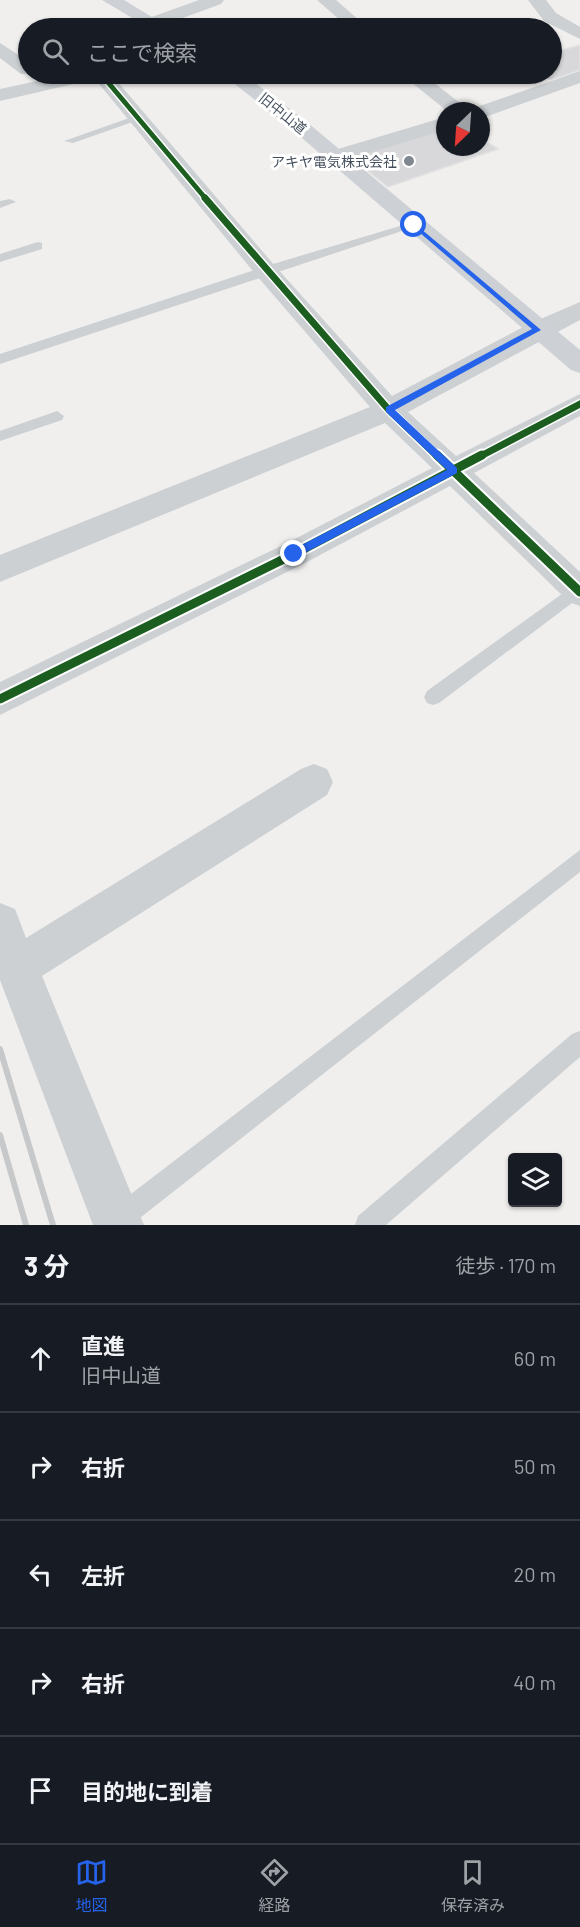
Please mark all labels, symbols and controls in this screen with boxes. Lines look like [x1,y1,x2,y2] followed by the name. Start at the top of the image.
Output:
[18,18,562,84] search box
[39,35,72,68] icon: search
[87,39,197,65] text: ここで検索
[256,89,310,137] street label: 旧中山道
[436,102,490,156] north arrow
[271,153,397,170] place label: アキヤ電気株式会社
[402,154,416,168] marker: アキヤ電気株式会社
[400,211,426,237] route start
[280,540,306,566] route end
[508,1153,562,1207] map controls
[508,1153,562,1207] button: layers
[24,1250,69,1281] text: 3 分
[456,1253,556,1277] text: 徒歩 · 170 m
[81,1332,125,1358] text: 直進
[24,1342,57,1375] icon: ahead
[514,1346,556,1370] text: 60 m
[81,1363,161,1387] text: 旧中山道
[24,1450,57,1483] icon: right
[81,1454,125,1480] text: 右折
[514,1454,556,1478] text: 50 m
[24,1558,57,1591] icon: left
[81,1562,125,1588] text: 左折
[513,1562,556,1586] text: 20 m
[24,1666,57,1699] icon: right
[81,1670,125,1696] text: 右折
[513,1670,556,1694] text: 40 m
[24,1774,57,1807] icon: arrive
[81,1778,213,1804] text: 目的地に到着
[75,1856,108,1916] tab: 地図
[258,1856,291,1916] tab: 経路
[441,1856,505,1916] tab: 保存済み

